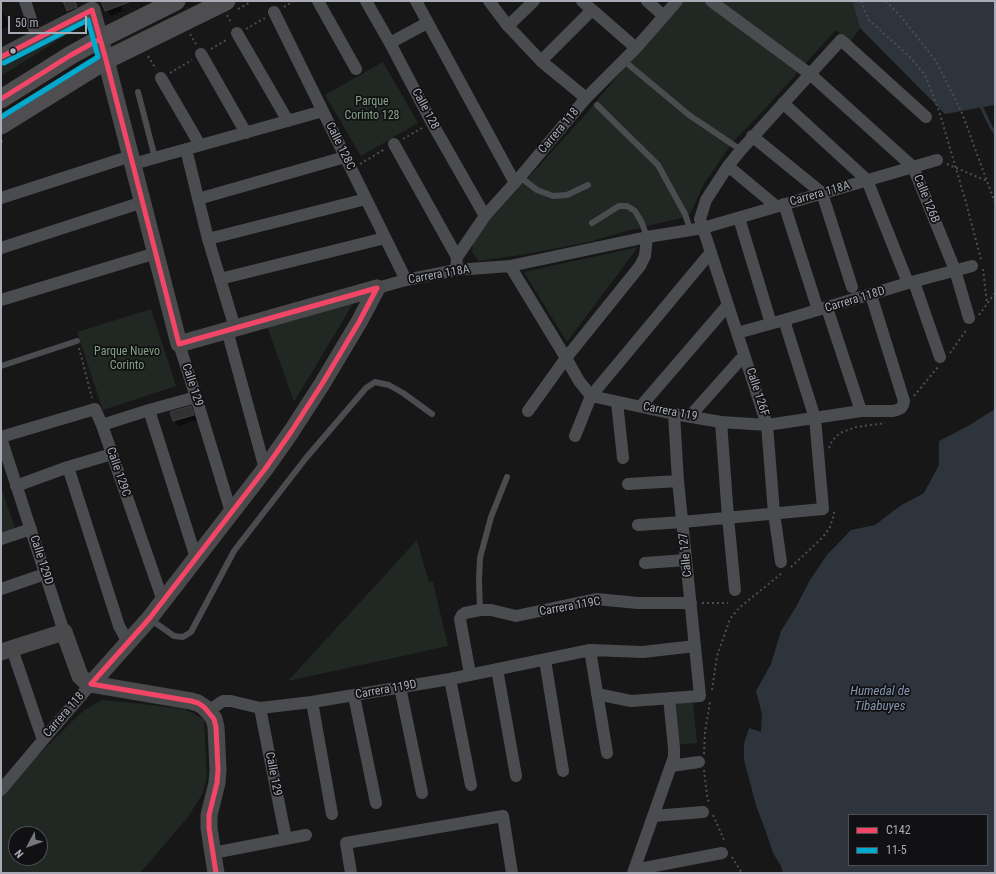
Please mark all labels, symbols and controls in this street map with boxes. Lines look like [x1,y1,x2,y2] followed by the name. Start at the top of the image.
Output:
[10,8,89,34] scale bar
[15,16,39,30] text: 50 m
[8,46,18,56] unlabelled marker
[408,86,442,132] street label: Calle 128
[344,95,400,123] park label: Parque Corinto 128
[536,105,582,157] street label: Carrera 118
[322,120,358,172] street label: Calle 128C
[910,173,942,225] street label: Calle 126B
[788,179,852,209] street label: Carrera 118A
[407,263,471,287] street label: Carrera 118A
[823,284,887,316] street label: Carrera 118D
[94,345,160,373] park label: Parque Nuevo Corinto
[178,362,206,408] street label: Calle 129
[742,366,772,418] street label: Calle 126F
[642,400,698,424] street label: Carrera 119
[103,446,133,498] street label: Calle 129C
[677,532,695,578] street label: Calle 127
[26,533,56,587] street label: Calle 129D
[538,595,602,619] street label: Carrera 119C
[354,678,418,702] street label: Carrera 119D
[850,684,910,715] water label: Humedal de Tibabuyes
[41,689,87,741] street label: Carrera 118
[262,751,284,797] street label: Calle 129
[848,814,988,866] legend
[886,823,911,837] text: C142
[8,826,48,866] north arrow
[886,843,907,857] text: 11-5
[12,847,26,860] text: N

